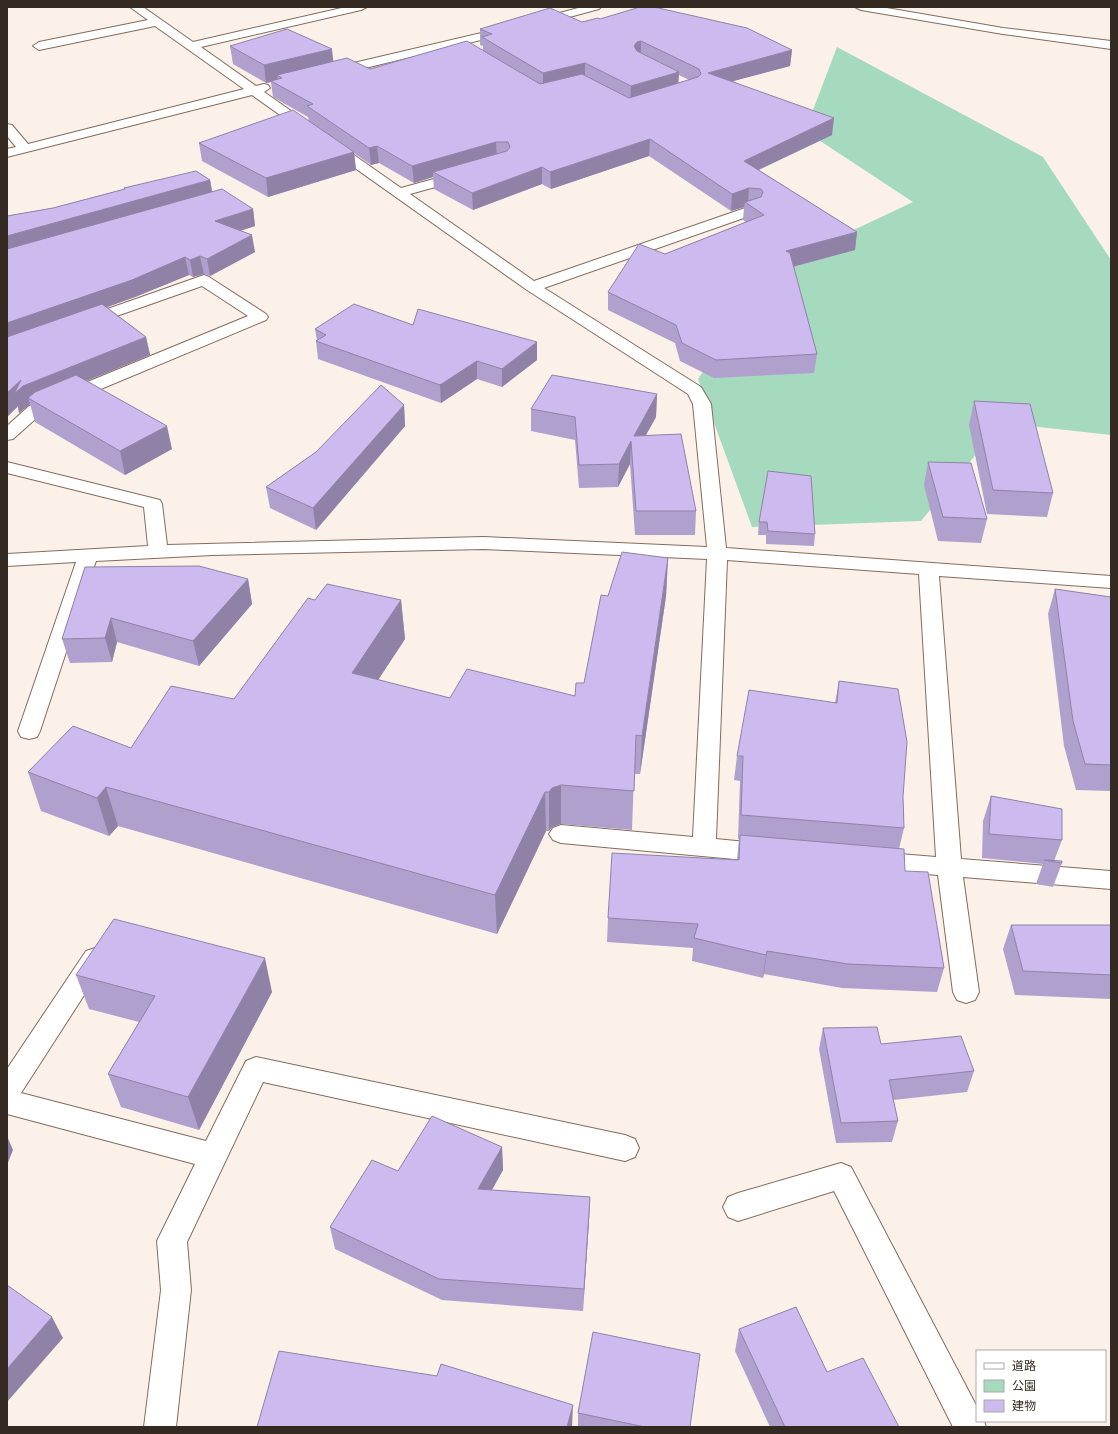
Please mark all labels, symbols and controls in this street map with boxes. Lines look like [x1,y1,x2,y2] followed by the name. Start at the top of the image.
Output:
[976,1350,1106,1422] legend
[1012,1359,1036,1374] text: 道路
[1012,1379,1036,1394] text: 公園
[1012,1399,1036,1414] text: 建物

